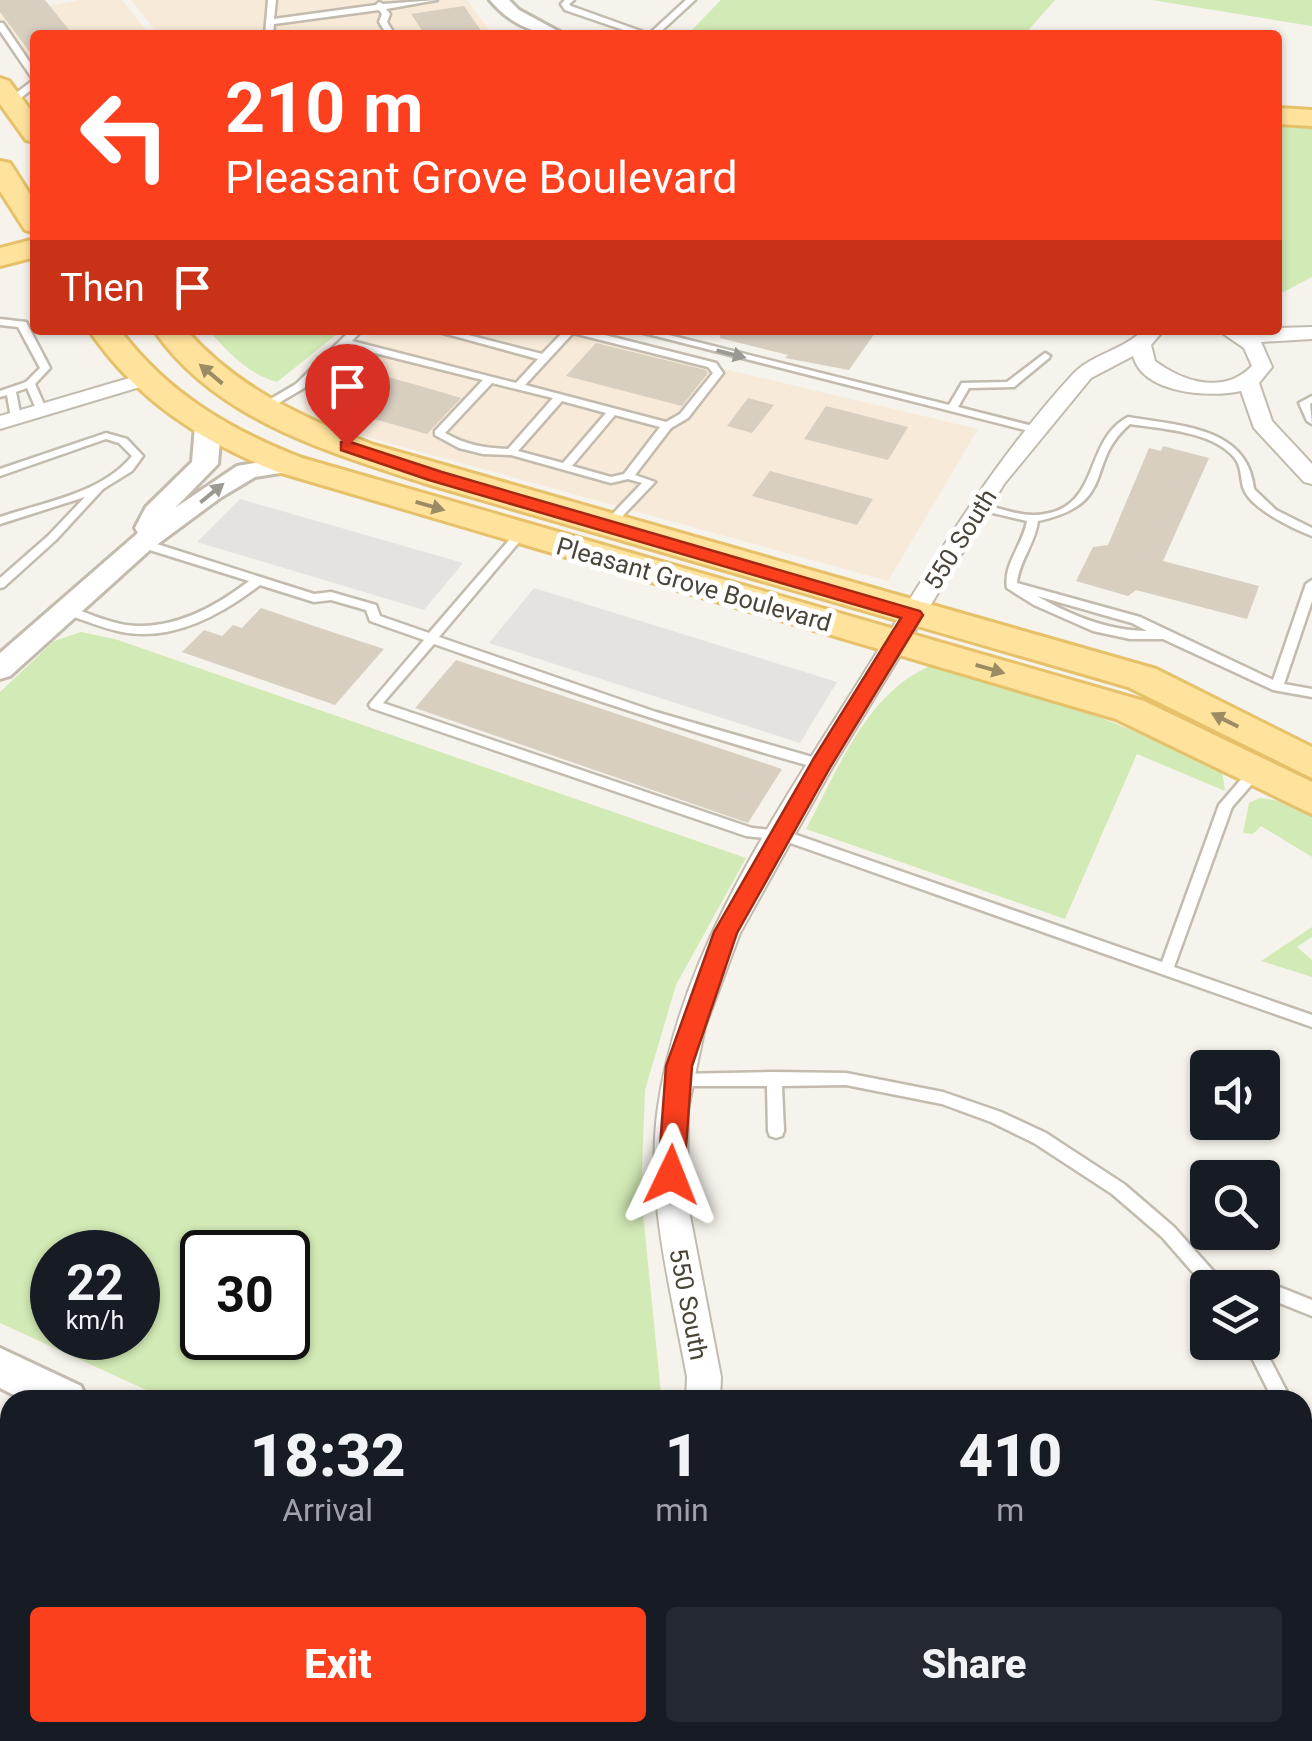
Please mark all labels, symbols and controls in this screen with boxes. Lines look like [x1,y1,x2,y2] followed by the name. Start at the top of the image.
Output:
[225,67,424,149] text: 210 m
[60,70,190,200] icon: left
[225,151,738,204] text: Pleasant Grove Boulevard
[165,260,220,315] icon: arrive
[60,266,145,310] text: Then
[305,344,390,447] pin
[716,346,747,362] one-way arrow
[320,359,375,414] icon: arrive
[198,364,223,386] one-way arrow
[199,483,224,504] one-way arrow
[918,484,1003,595] street label: 550 South
[415,499,446,514] one-way arrow
[553,531,835,638] street label: Pleasant Grove Boulevard
[975,662,1005,677] one-way arrow
[1210,712,1239,729] one-way arrow
[1190,1050,1280,1360] map controls
[1190,1050,1280,1140] button: sound
[619,1123,723,1227] position arrow
[1190,1160,1280,1250] button: search
[180,1230,310,1360] speed limit sign: 30
[663,1246,714,1362] street label: 550 South
[66,1254,124,1312] text: 22
[1190,1270,1280,1360] button: layers
[66,1306,124,1335] text: km/h
[250,1420,406,1491] text: 18:32
[665,1420,699,1491] text: 1
[958,1420,1062,1491] text: 410
[282,1491,373,1529] text: Arrival
[655,1491,709,1529] text: min
[996,1491,1024,1529] text: m
[30,1607,646,1722] button: Exit
[666,1607,1282,1722] button: Share

